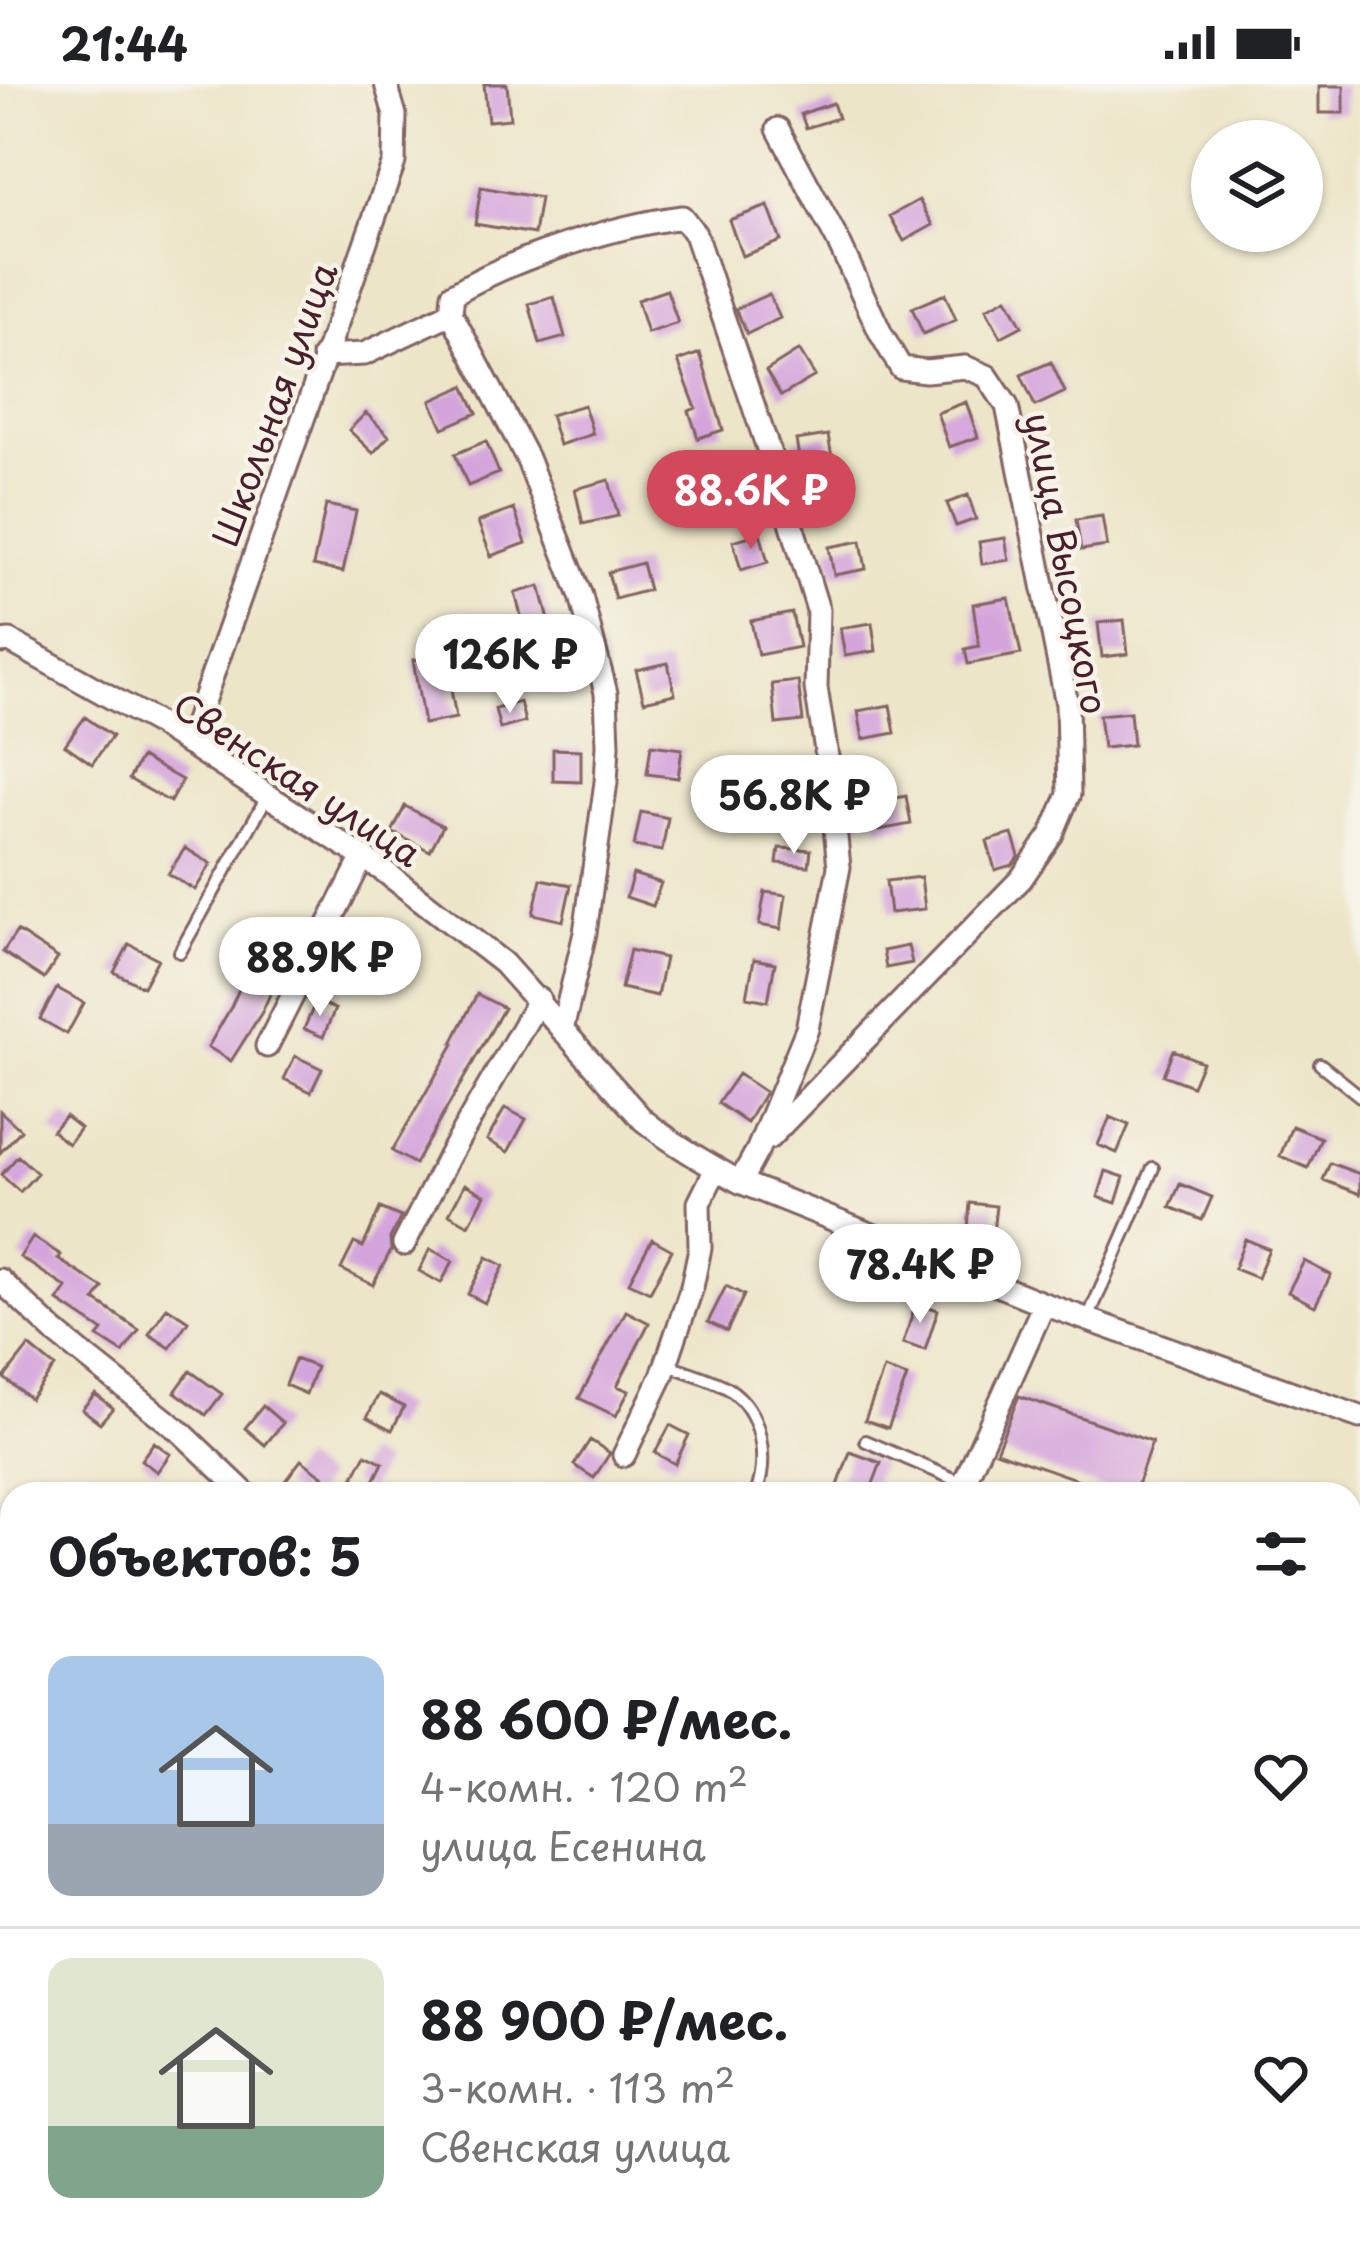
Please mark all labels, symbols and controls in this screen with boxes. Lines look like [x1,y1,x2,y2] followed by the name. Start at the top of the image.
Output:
[60,8,188,76] text: 21:44
[1191,120,1323,252] map controls
[1191,120,1323,252] button: layers
[197,254,350,554] street label: Школьная улица
[1012,408,1124,718] street label: улица Высоцкого
[640,450,862,552] pin: 88.6K ₽
[674,459,828,518] text: 88.6K ₽
[412,614,608,716] pin: 126K ₽
[442,623,578,682] text: 126K ₽
[163,677,433,879] street label: Свенская улица
[683,755,905,857] pin: 56.8K ₽
[717,764,871,823] text: 56.8K ₽
[209,917,431,1019] pin: 88.9K ₽
[246,926,394,985] text: 88.9K ₽
[809,1224,1031,1326] pin: 78.4K ₽
[846,1233,994,1292] text: 78.4K ₽
[48,1516,362,1593] text: Объектов: 5
[1248,1521,1314,1587] icon: filters
[420,1679,792,1756] text: 88 600 ₽/мес.
[144,1704,288,1848] icon: home
[1248,1743,1314,1809] icon: heart
[420,1756,748,1815] text: 4-комн. · 120 m²
[420,1815,706,1874] text: улица Есенина
[420,1980,788,2057] text: 88 900 ₽/мес.
[144,2006,288,2150] icon: home
[1248,2045,1314,2111] icon: heart
[420,2057,735,2116] text: 3-комн. · 113 m²
[420,2116,730,2175] text: Свенская улица

